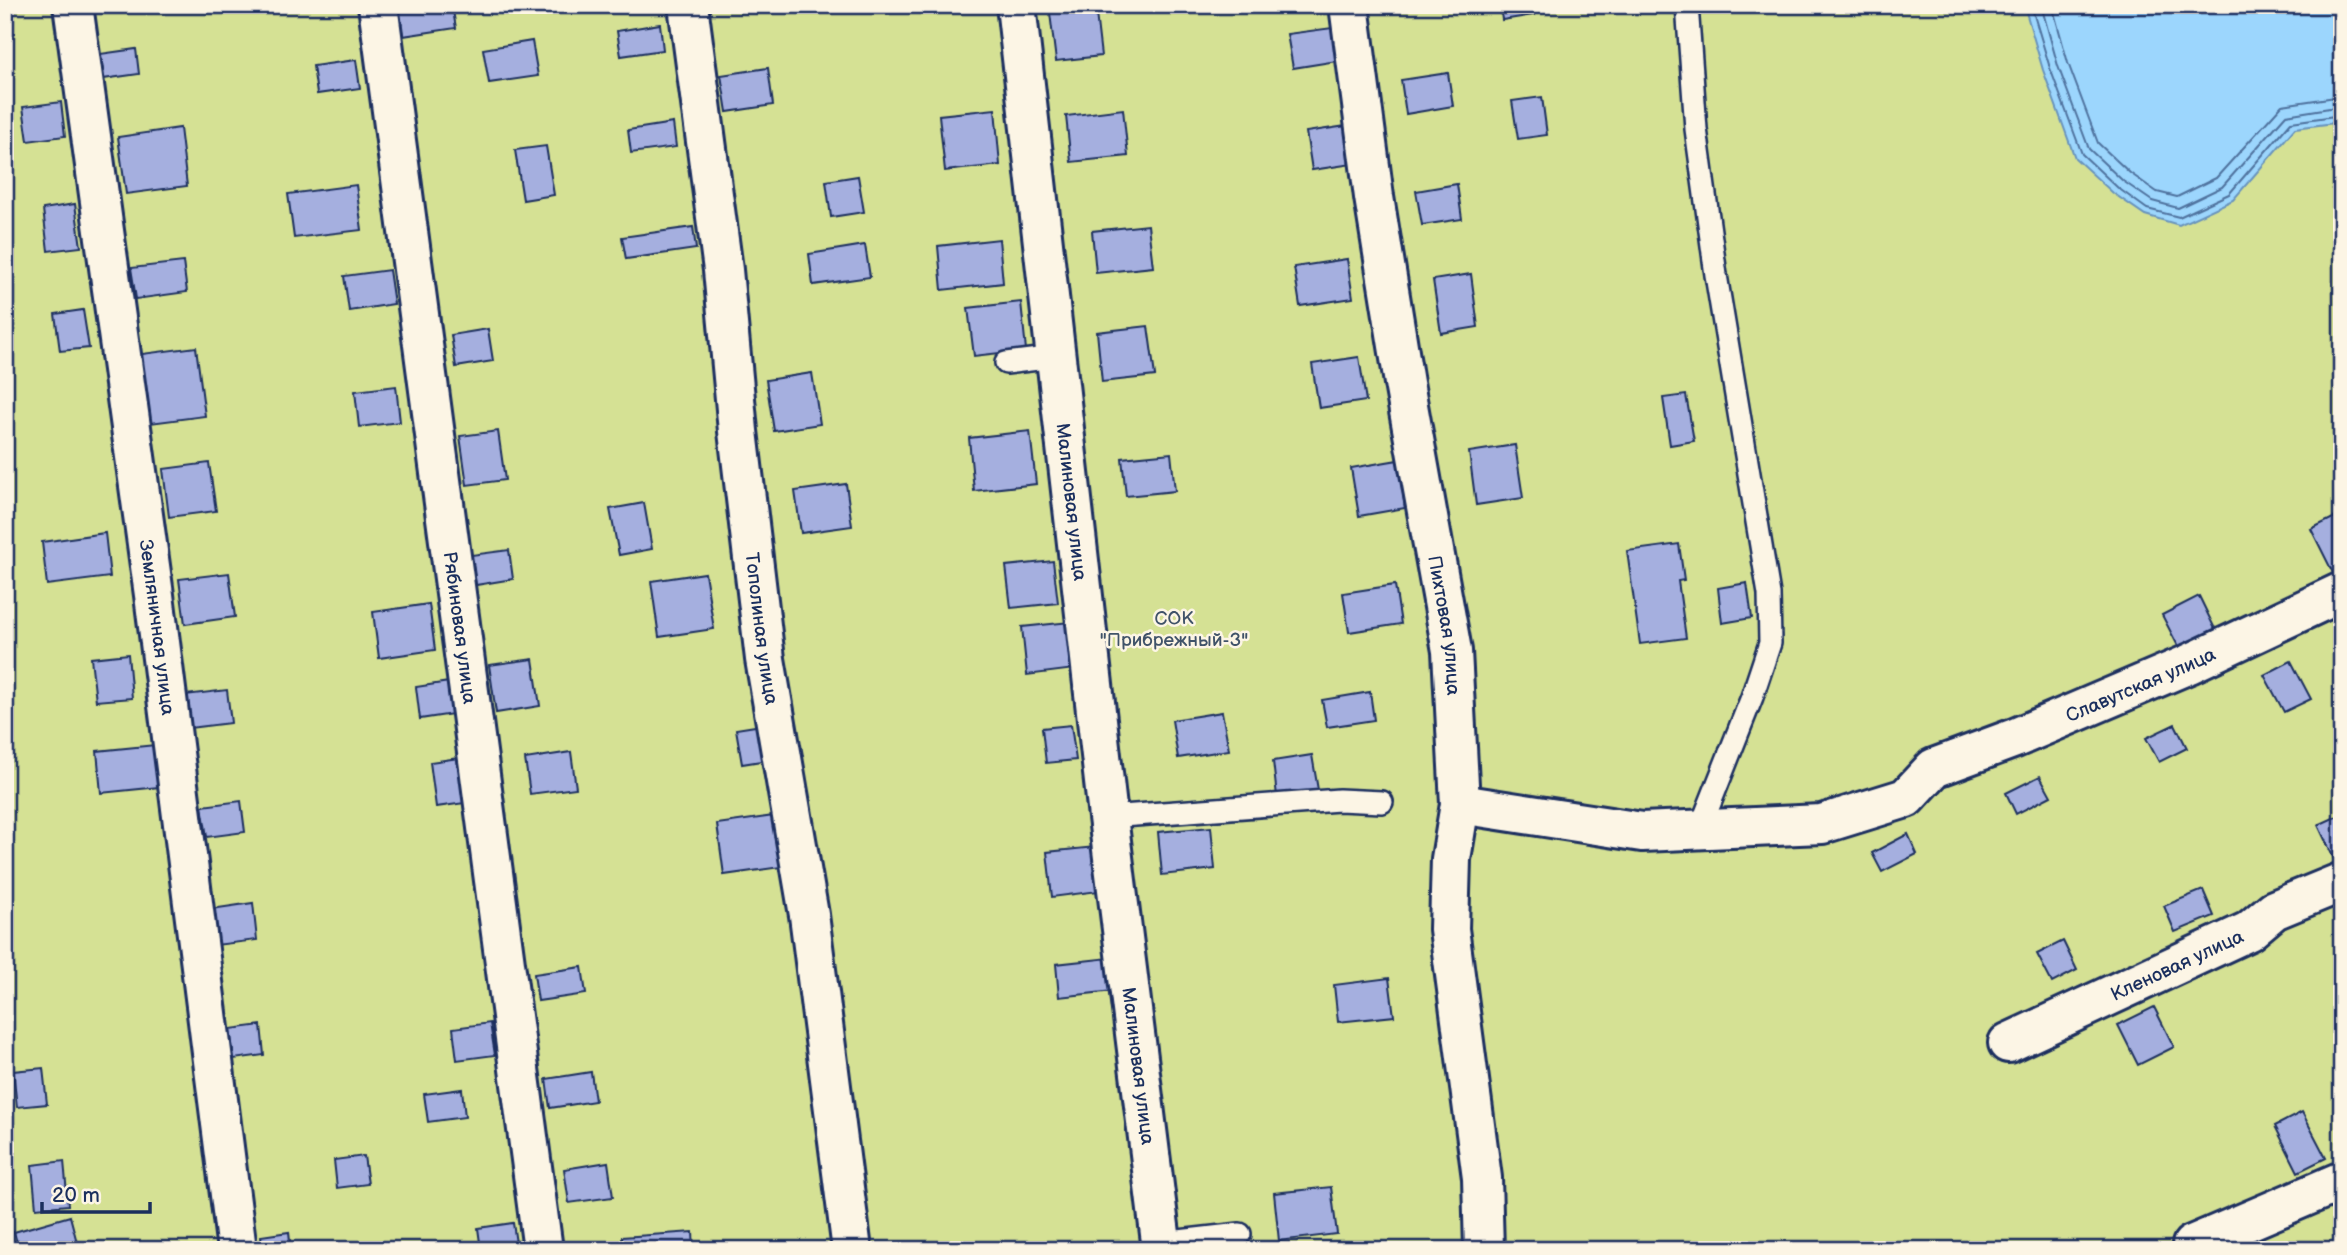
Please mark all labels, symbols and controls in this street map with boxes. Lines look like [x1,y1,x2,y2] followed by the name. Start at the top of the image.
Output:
[1050,422,1091,582] street label: Малиновая улица
[133,538,179,717] street label: Земляничная улица
[438,550,481,705] street label: Рябиновая улица
[739,551,783,707] street label: Тополиная улица
[1422,554,1464,696] street label: Пихтовая улица
[1100,607,1248,652] park label: СОК "Прибрежный-3"
[2063,643,2220,728] street label: Славутская улица
[2107,925,2247,1007] street label: Кленовая улица
[1116,986,1159,1146] street label: Малиновая улица
[42,1171,150,1215] scale bar
[52,1183,100,1208] text: 20 m

